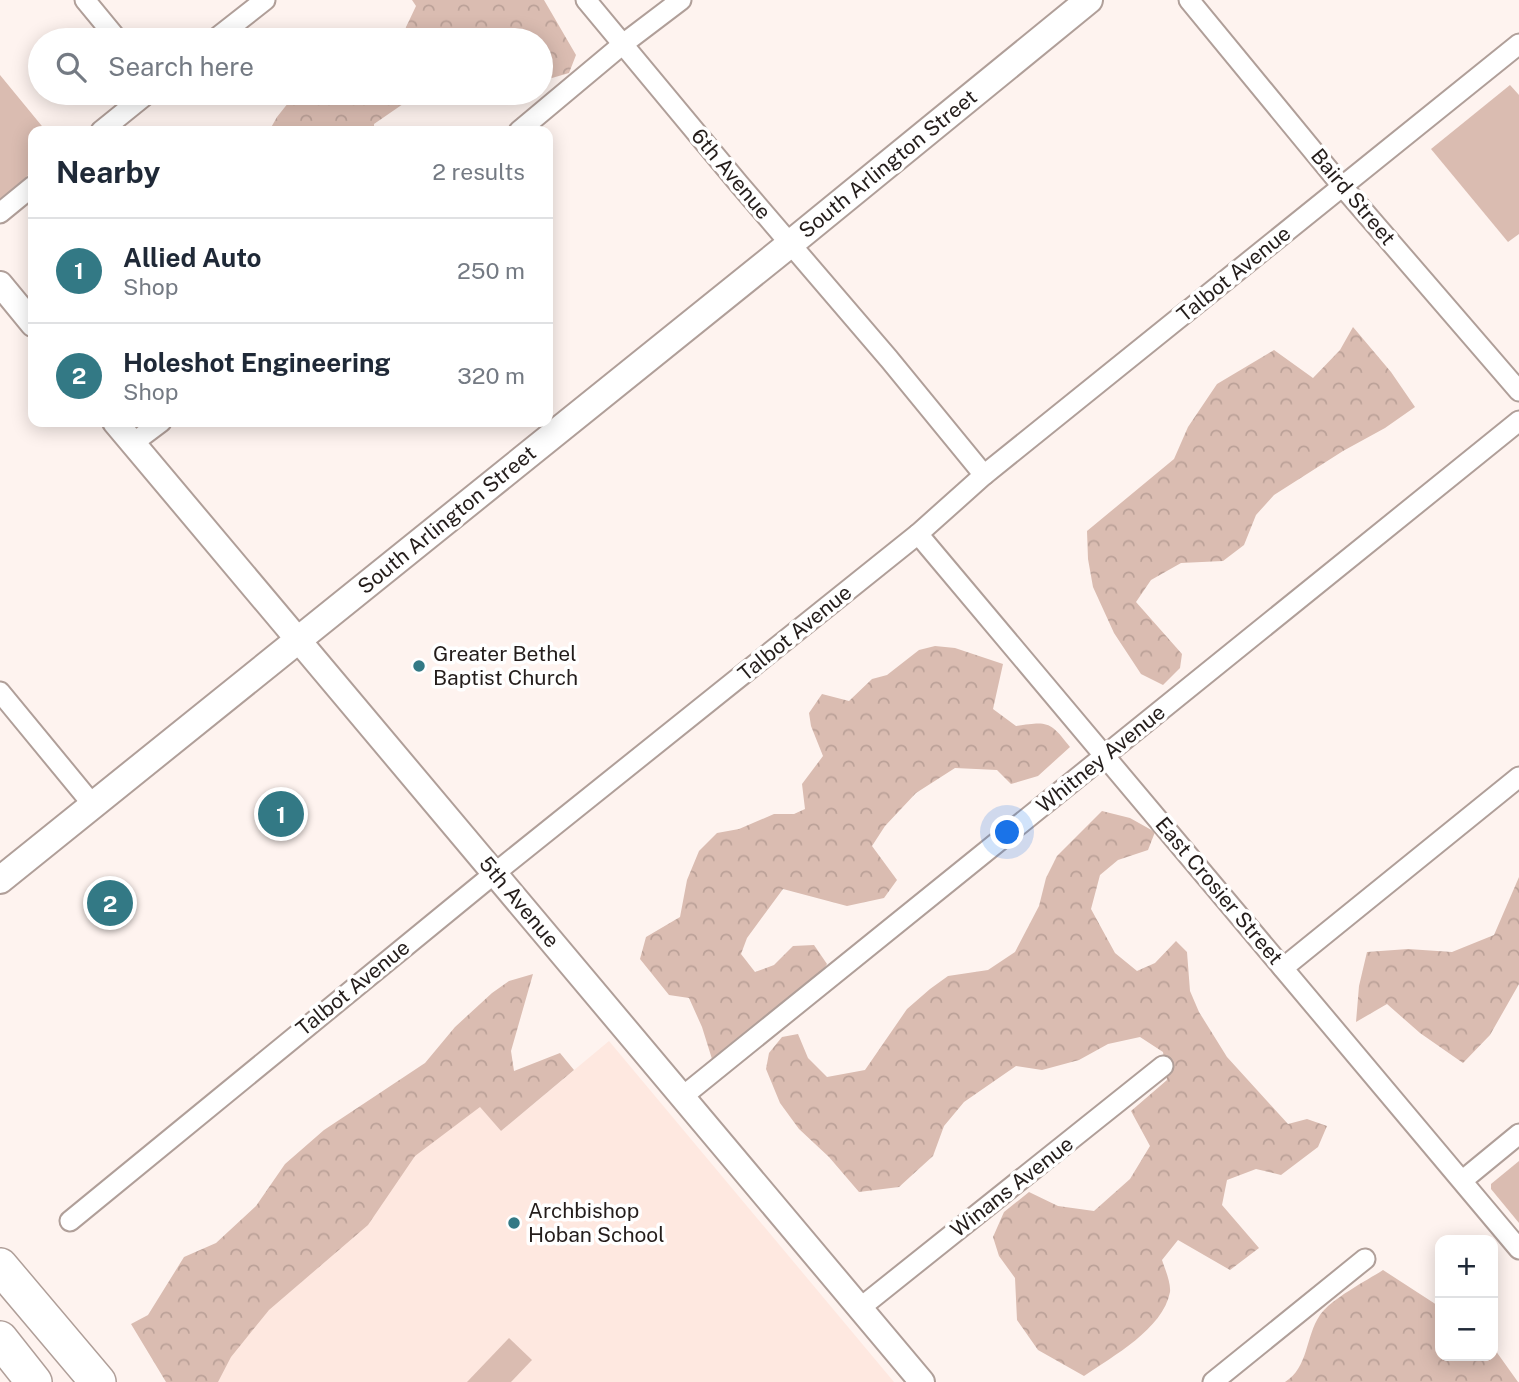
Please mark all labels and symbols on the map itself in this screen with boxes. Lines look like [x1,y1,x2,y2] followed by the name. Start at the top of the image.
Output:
[794,84,982,243] street label: South Arlington Street
[686,123,776,224] street label: 6th Avenue
[1306,143,1401,250] street label: Baird Street
[1172,220,1295,327] street label: Talbot Avenue
[353,440,541,599] street label: South Arlington Street
[733,579,856,686] street label: Talbot Avenue
[433,641,578,690] place label: Greater Bethel Baptist Church
[411,658,427,674] marker: Greater Bethel Baptist Church
[1032,699,1170,818] street label: Whitney Avenue
[258,788,304,840] pin: 1
[1150,812,1288,969] street label: East Crosier Street
[990,815,1024,849] your location
[474,851,565,952] street label: 5th Avenue
[87,877,133,929] pin: 2
[291,934,414,1041] street label: Talbot Avenue
[945,1131,1078,1242] street label: Winans Avenue
[528,1198,665,1247] place label: Archbishop Hoban School
[506,1215,522,1231] marker: Archbishop Hoban School

